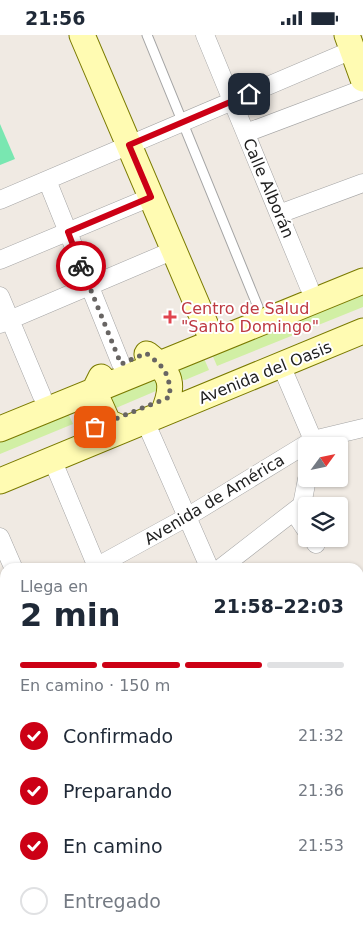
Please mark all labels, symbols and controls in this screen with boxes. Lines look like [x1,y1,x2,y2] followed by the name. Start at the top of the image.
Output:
[25,7,85,29] text: 21:56
[228,73,270,115] pin
[235,80,263,108] icon: home
[239,135,298,241] street label: Calle Alborán
[56,241,106,291] courier
[67,252,95,280] icon: bike
[181,299,319,336] place label: Centro de Salud "Santo Domingo"
[163,310,177,324] marker: Centro de Salud "Santo Domingo"
[196,337,335,408] street label: Avenida del Oasis
[74,406,116,448] pin
[81,413,109,441] icon: bag
[298,437,348,487] north arrow
[298,437,348,547] map controls
[141,450,288,549] street label: Avenida de América
[298,497,348,547] button: layers
[20,577,88,596] text: Llega en
[214,595,344,617] text: 21:58–22:03
[20,596,121,634] text: 2 min
[20,676,170,695] text: En camino · 150 m
[20,722,48,750] icon: check
[63,725,173,747] text: Confirmado
[298,726,344,745] text: 21:32
[20,777,48,805] icon: check
[63,780,172,802] text: Preparando
[298,781,344,800] text: 21:36
[20,832,48,860] icon: check
[63,835,163,857] text: En camino
[298,836,344,855] text: 21:53
[63,890,161,912] text: Entregado

